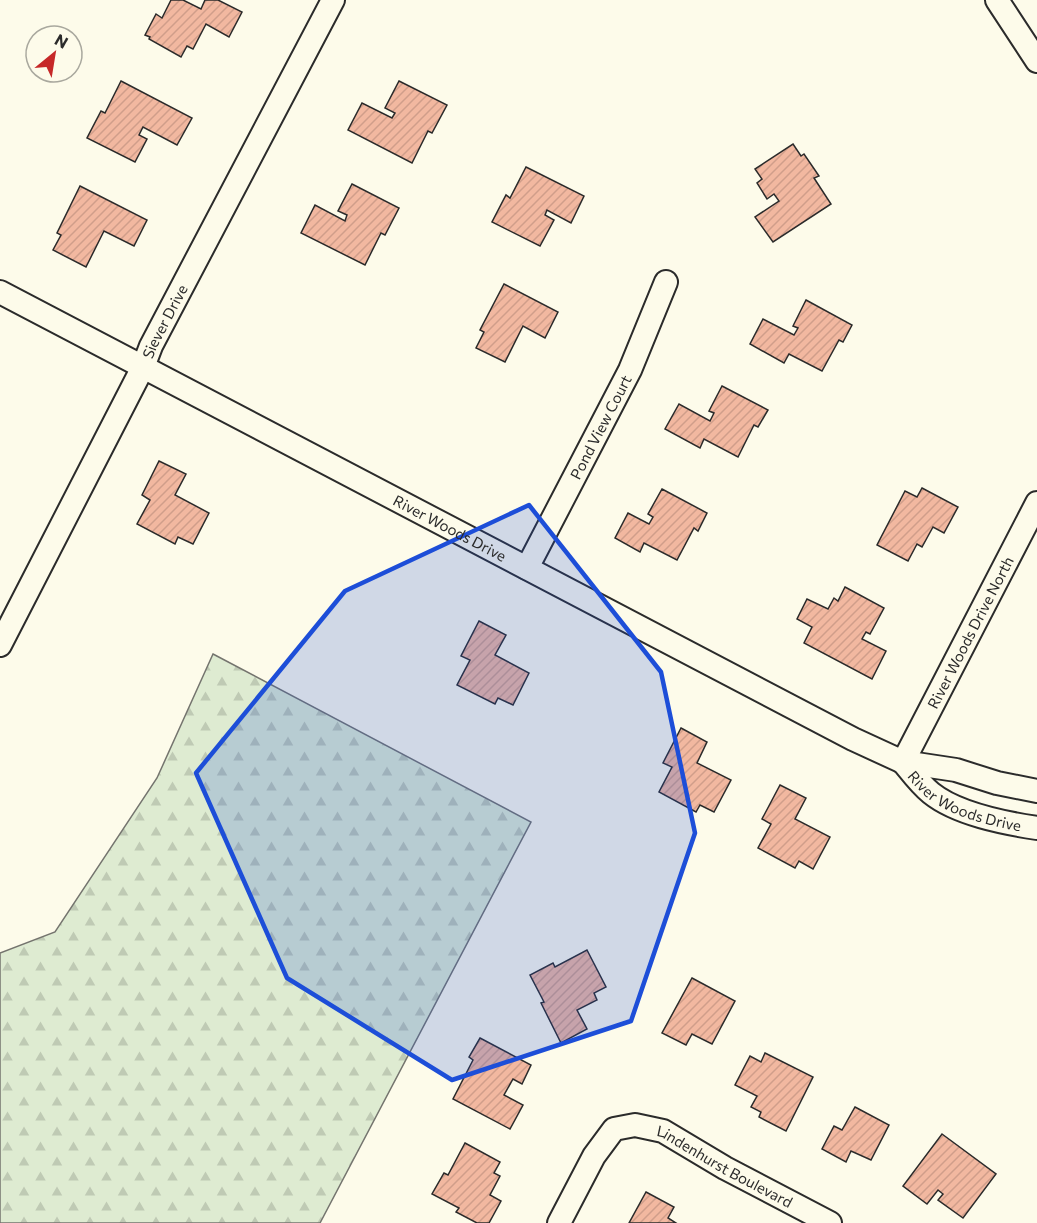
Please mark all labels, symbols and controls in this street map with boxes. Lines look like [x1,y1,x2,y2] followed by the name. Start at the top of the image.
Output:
[24,24,84,84] north arrow
[52,29,72,52] text: N
[138,281,191,361] street label: Siever Drive
[566,372,635,482] street label: Pond View Court
[390,491,510,565] street label: River Woods Drive
[923,553,1017,711] street label: River Woods Drive North
[905,767,1023,834] street label: River Woods Drive
[655,1121,796,1211] street label: Lindenhurst Boulevard

